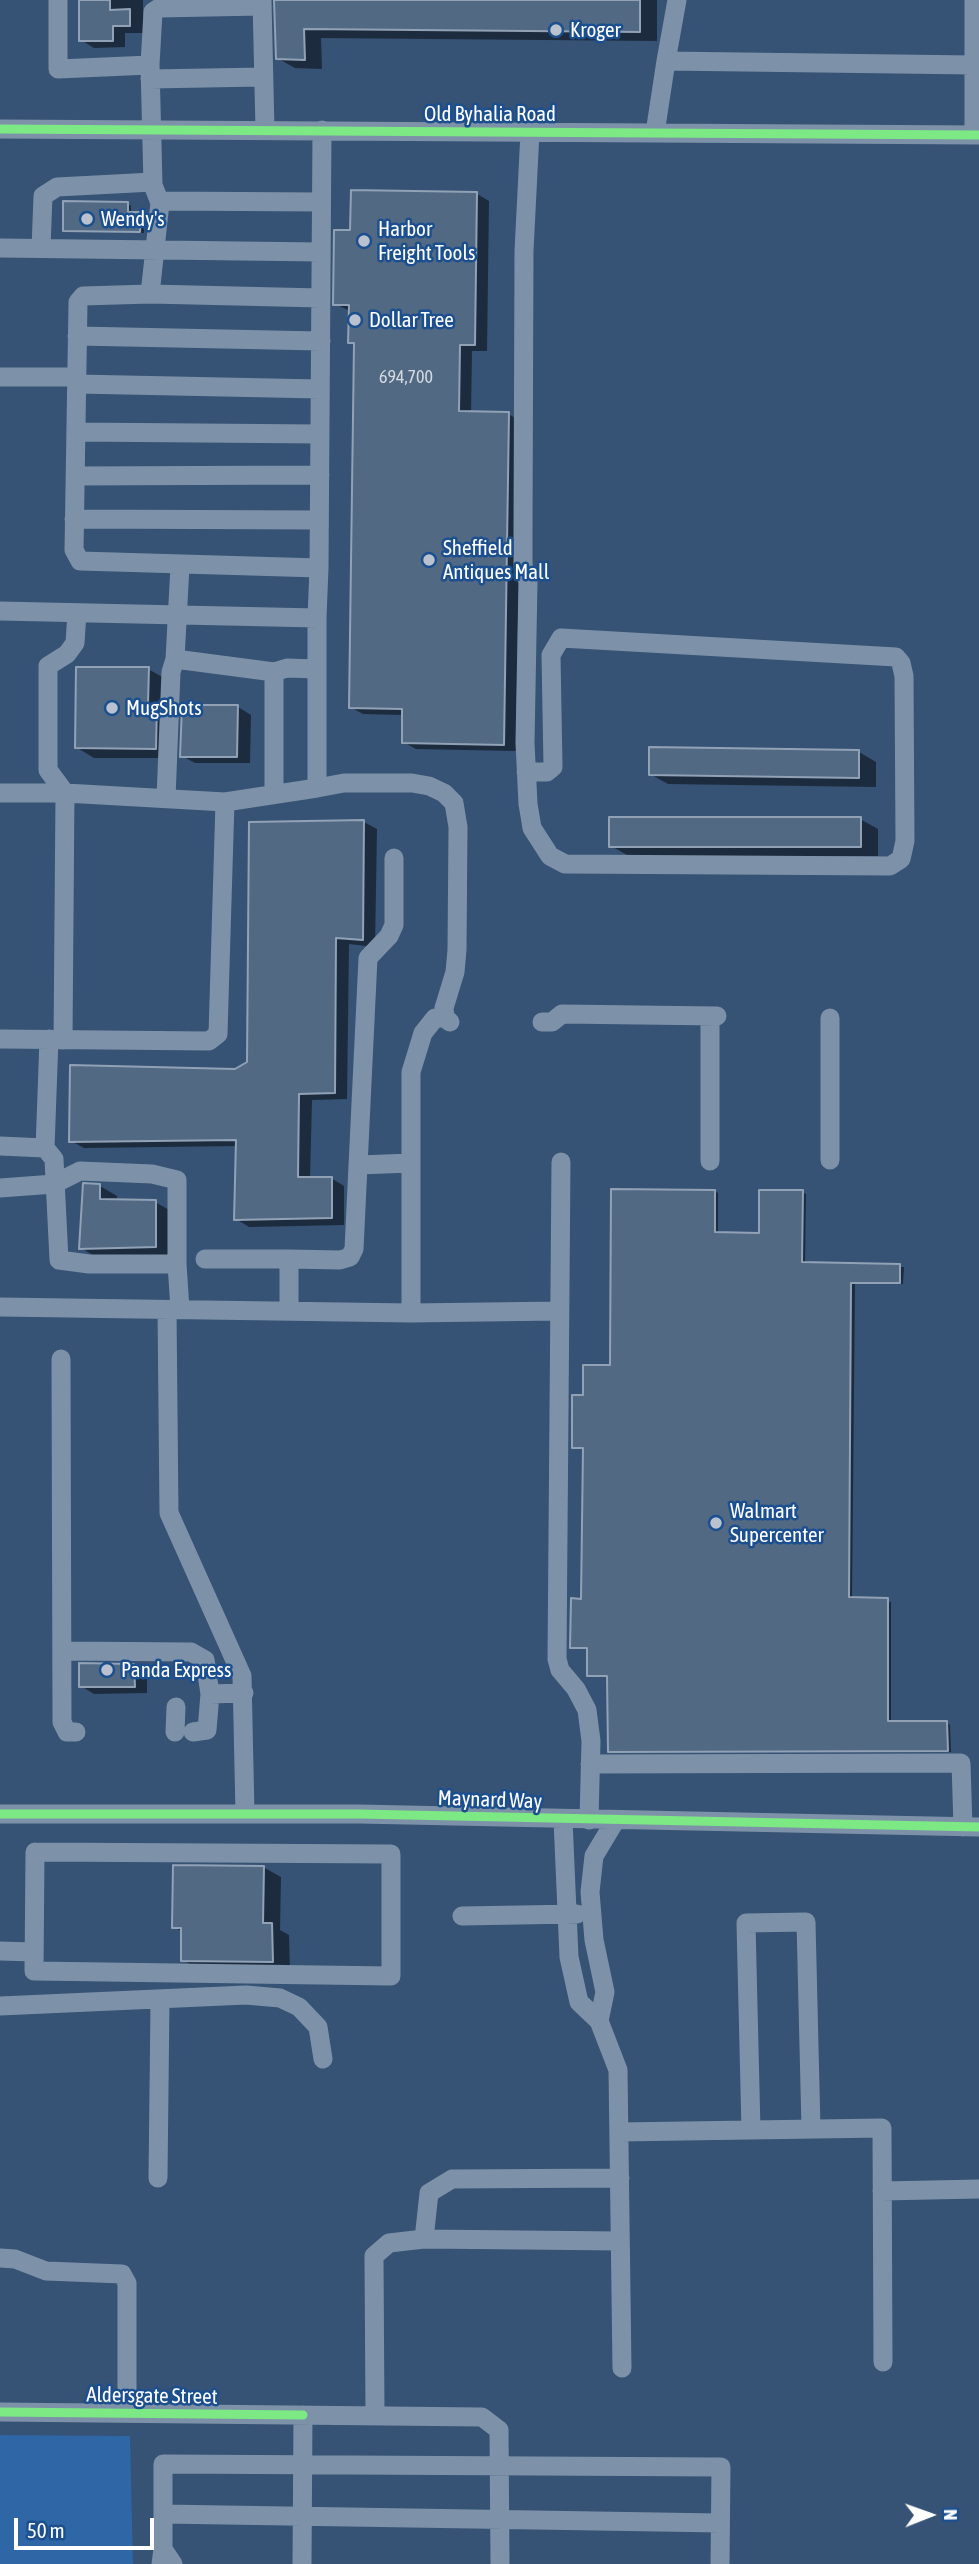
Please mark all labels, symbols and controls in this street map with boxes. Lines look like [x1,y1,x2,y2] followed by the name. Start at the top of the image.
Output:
[570,17,621,43] place label: Kroger
[548,22,564,38] marker: Kroger
[424,101,556,127] street label: Old Byhalia Road
[101,206,165,232] place label: Wendy's
[79,211,95,227] marker: Wendy's
[378,216,475,266] place label: Harbor Freight Tools
[356,233,372,249] marker: Harbor Freight Tools
[369,307,454,333] place label: Dollar Tree
[347,312,363,328] marker: Dollar Tree
[379,366,433,388] house number: 694,700
[443,535,549,585] place label: Sheffield Antiques Mall
[421,552,437,568] marker: Sheffield Antiques Mall
[126,695,202,721] place label: MugShots
[104,700,120,716] marker: MugShots
[730,1498,824,1548] place label: Walmart Supercenter
[708,1515,724,1531] marker: Walmart Supercenter
[121,1657,231,1683] place label: Panda Express
[99,1662,115,1678] marker: Panda Express
[437,1786,543,1814] street label: Maynard Way
[86,2382,218,2410] street label: Aldersgate Street
[895,2480,965,2550] north arrow
[18,2504,158,2548] scale bar
[940,2509,962,2520] text: N
[27,2518,65,2542] text: 50 m

